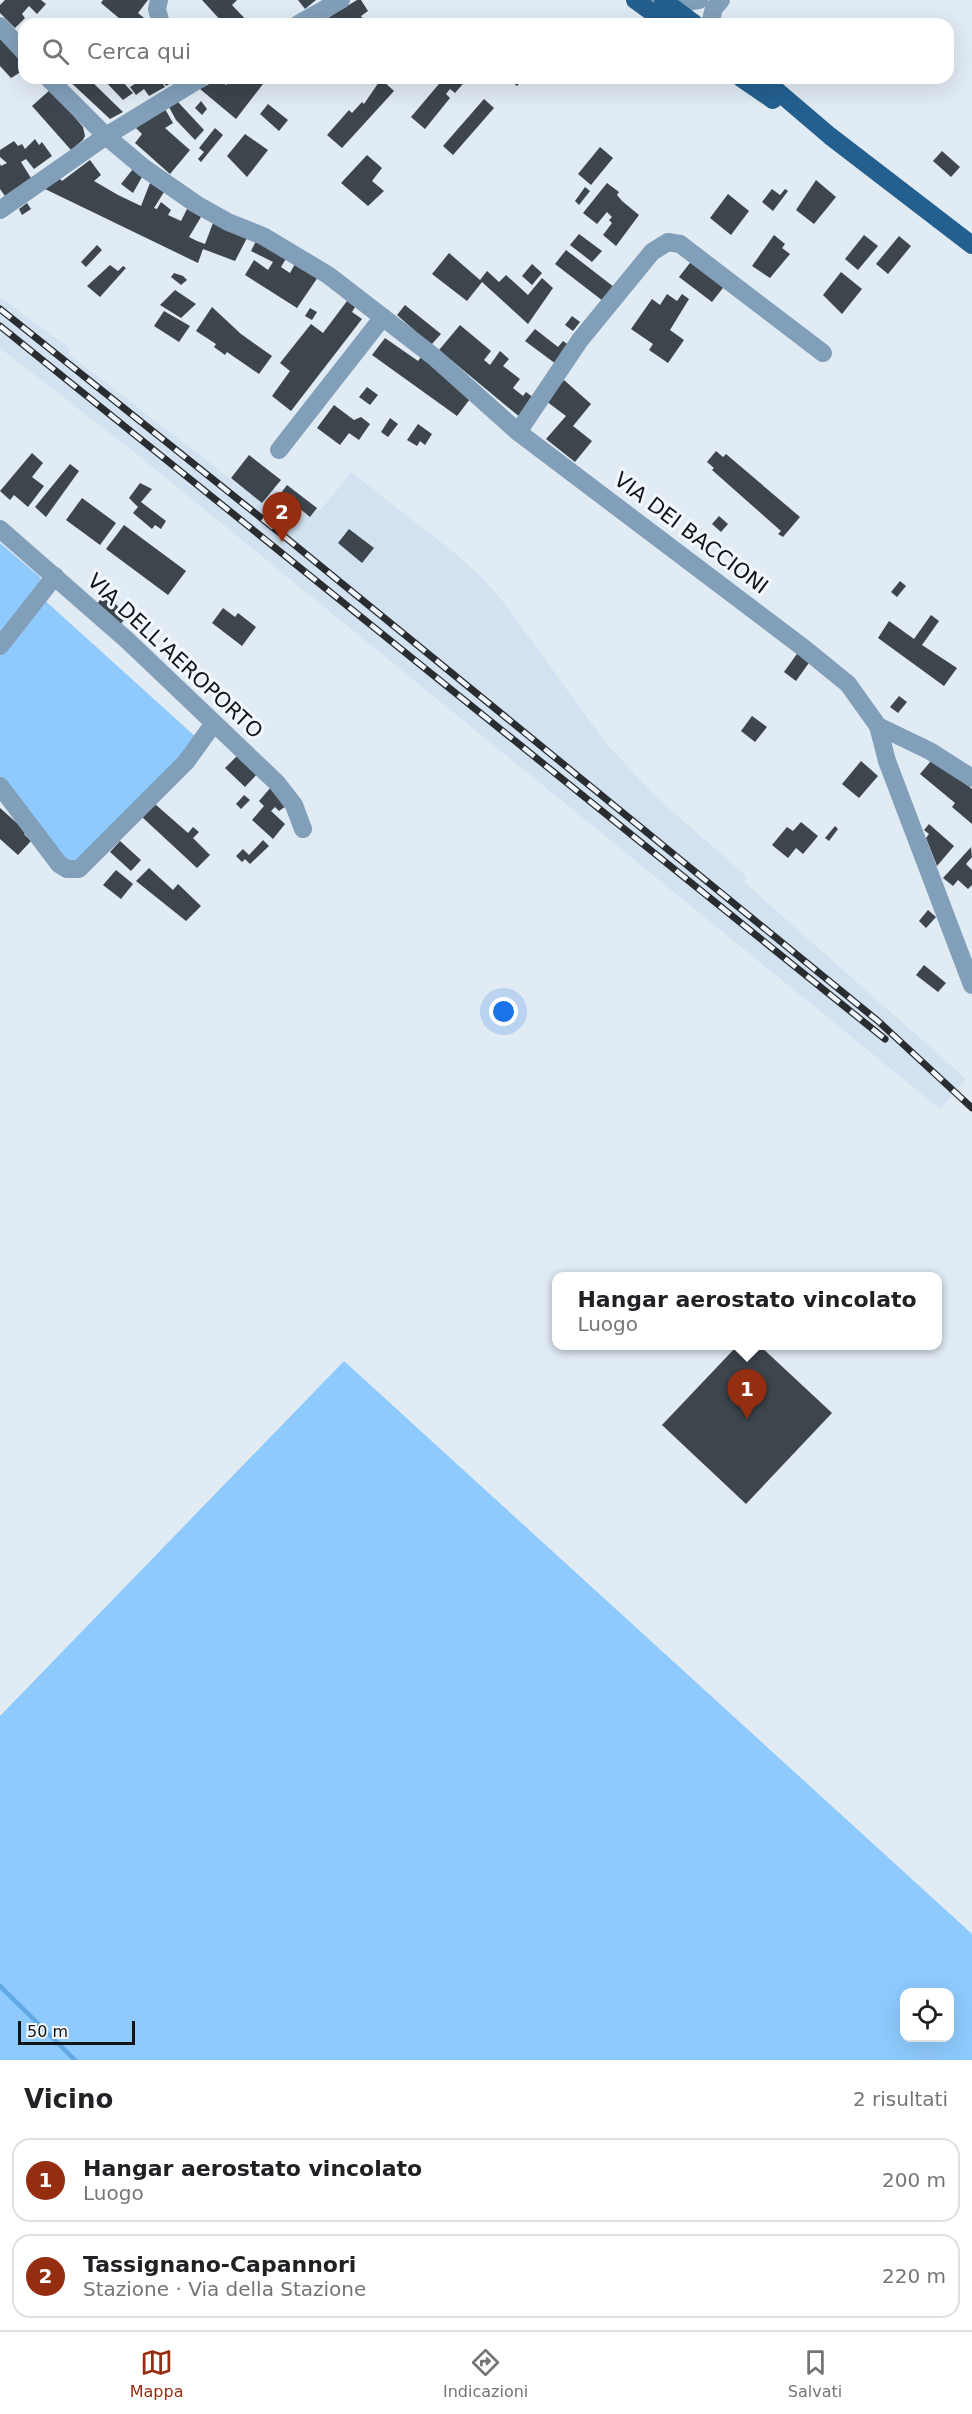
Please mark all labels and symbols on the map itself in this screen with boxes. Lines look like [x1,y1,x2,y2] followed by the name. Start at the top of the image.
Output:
[609,467,773,599] street label: VIA DEI BACCIONI
[262,492,302,542] pin: 2
[82,569,268,743] street label: VIA DELL'AEROPORTO
[489,997,518,1026] your location
[728,1370,766,1419] pin: 1
[18,2018,135,2046] scale bar

